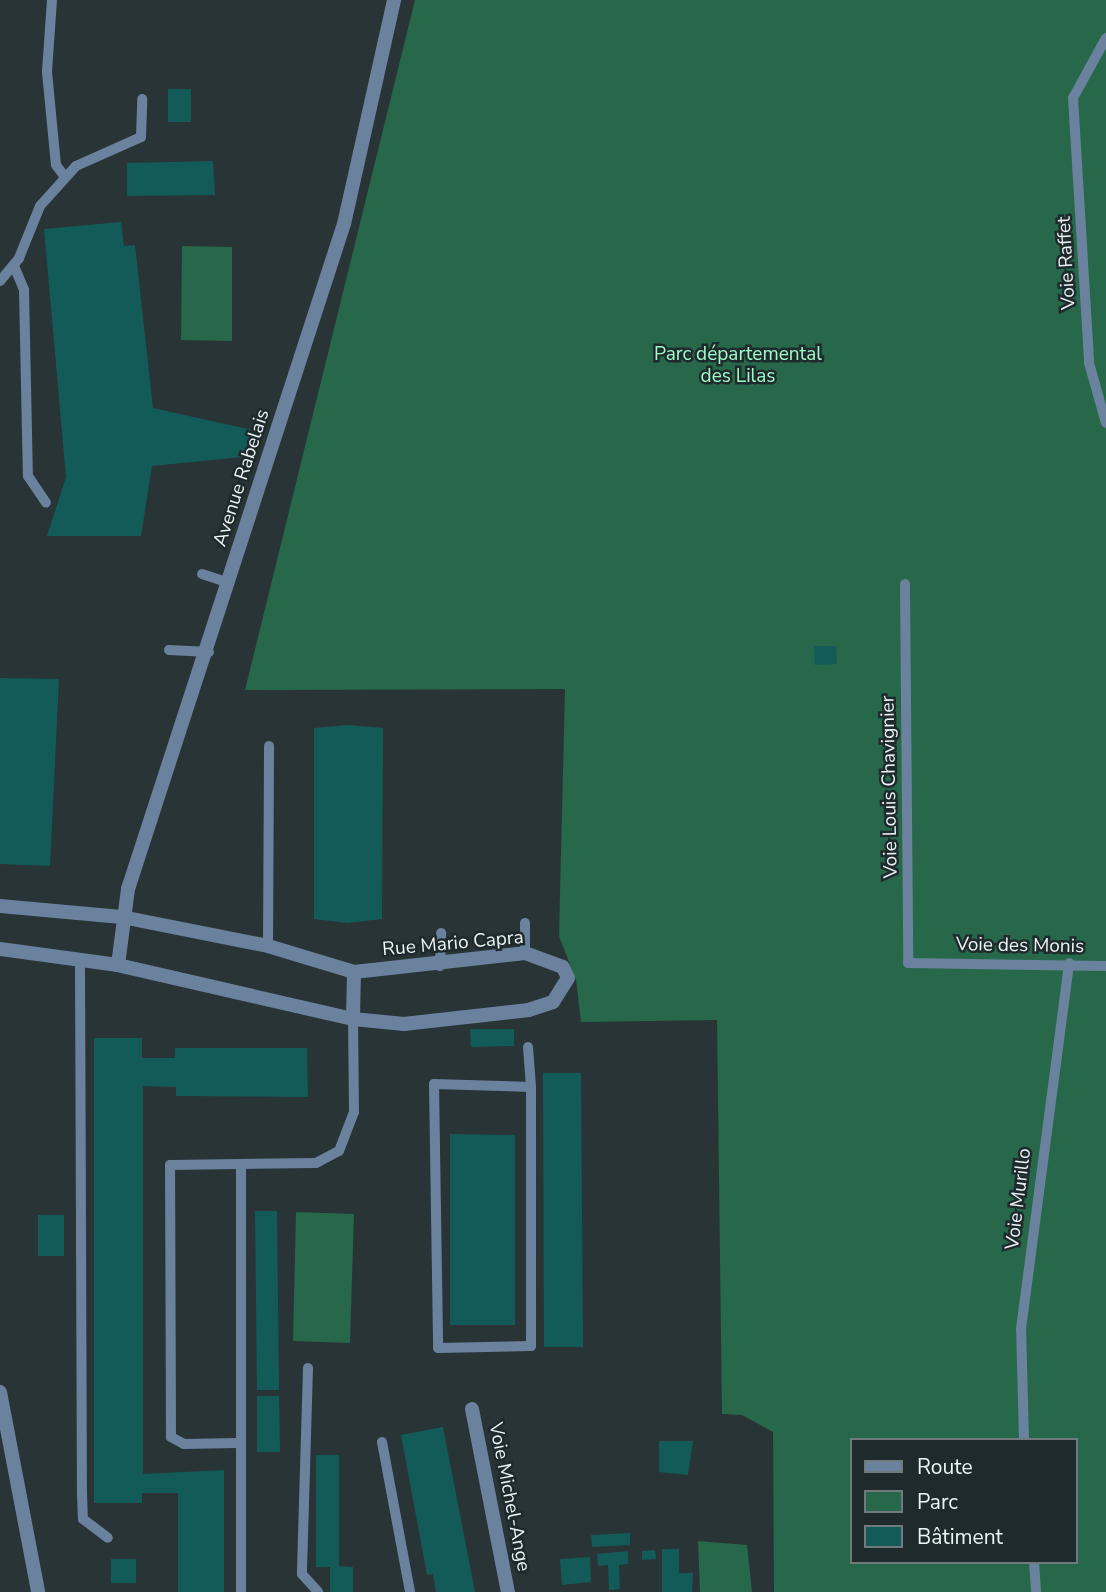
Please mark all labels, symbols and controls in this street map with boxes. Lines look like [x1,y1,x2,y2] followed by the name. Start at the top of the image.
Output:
[1053,216,1081,310] street label: Voie Raffet
[654,344,822,388] park label: Parc départemental des Lilas
[209,407,275,549] street label: Avenue Rabelais
[877,695,903,879] street label: Voie Louis Chavignier
[381,926,525,962] street label: Rue Mario Capra
[956,933,1084,959] street label: Voie des Monis
[1001,1147,1037,1251] street label: Voie Murillo
[483,1421,535,1573] street label: Voie Michel-Ange
[850,1438,1078,1564] legend
[917,1453,973,1481] text: Route
[917,1488,958,1516] text: Parc
[917,1523,1003,1551] text: Bâtiment

